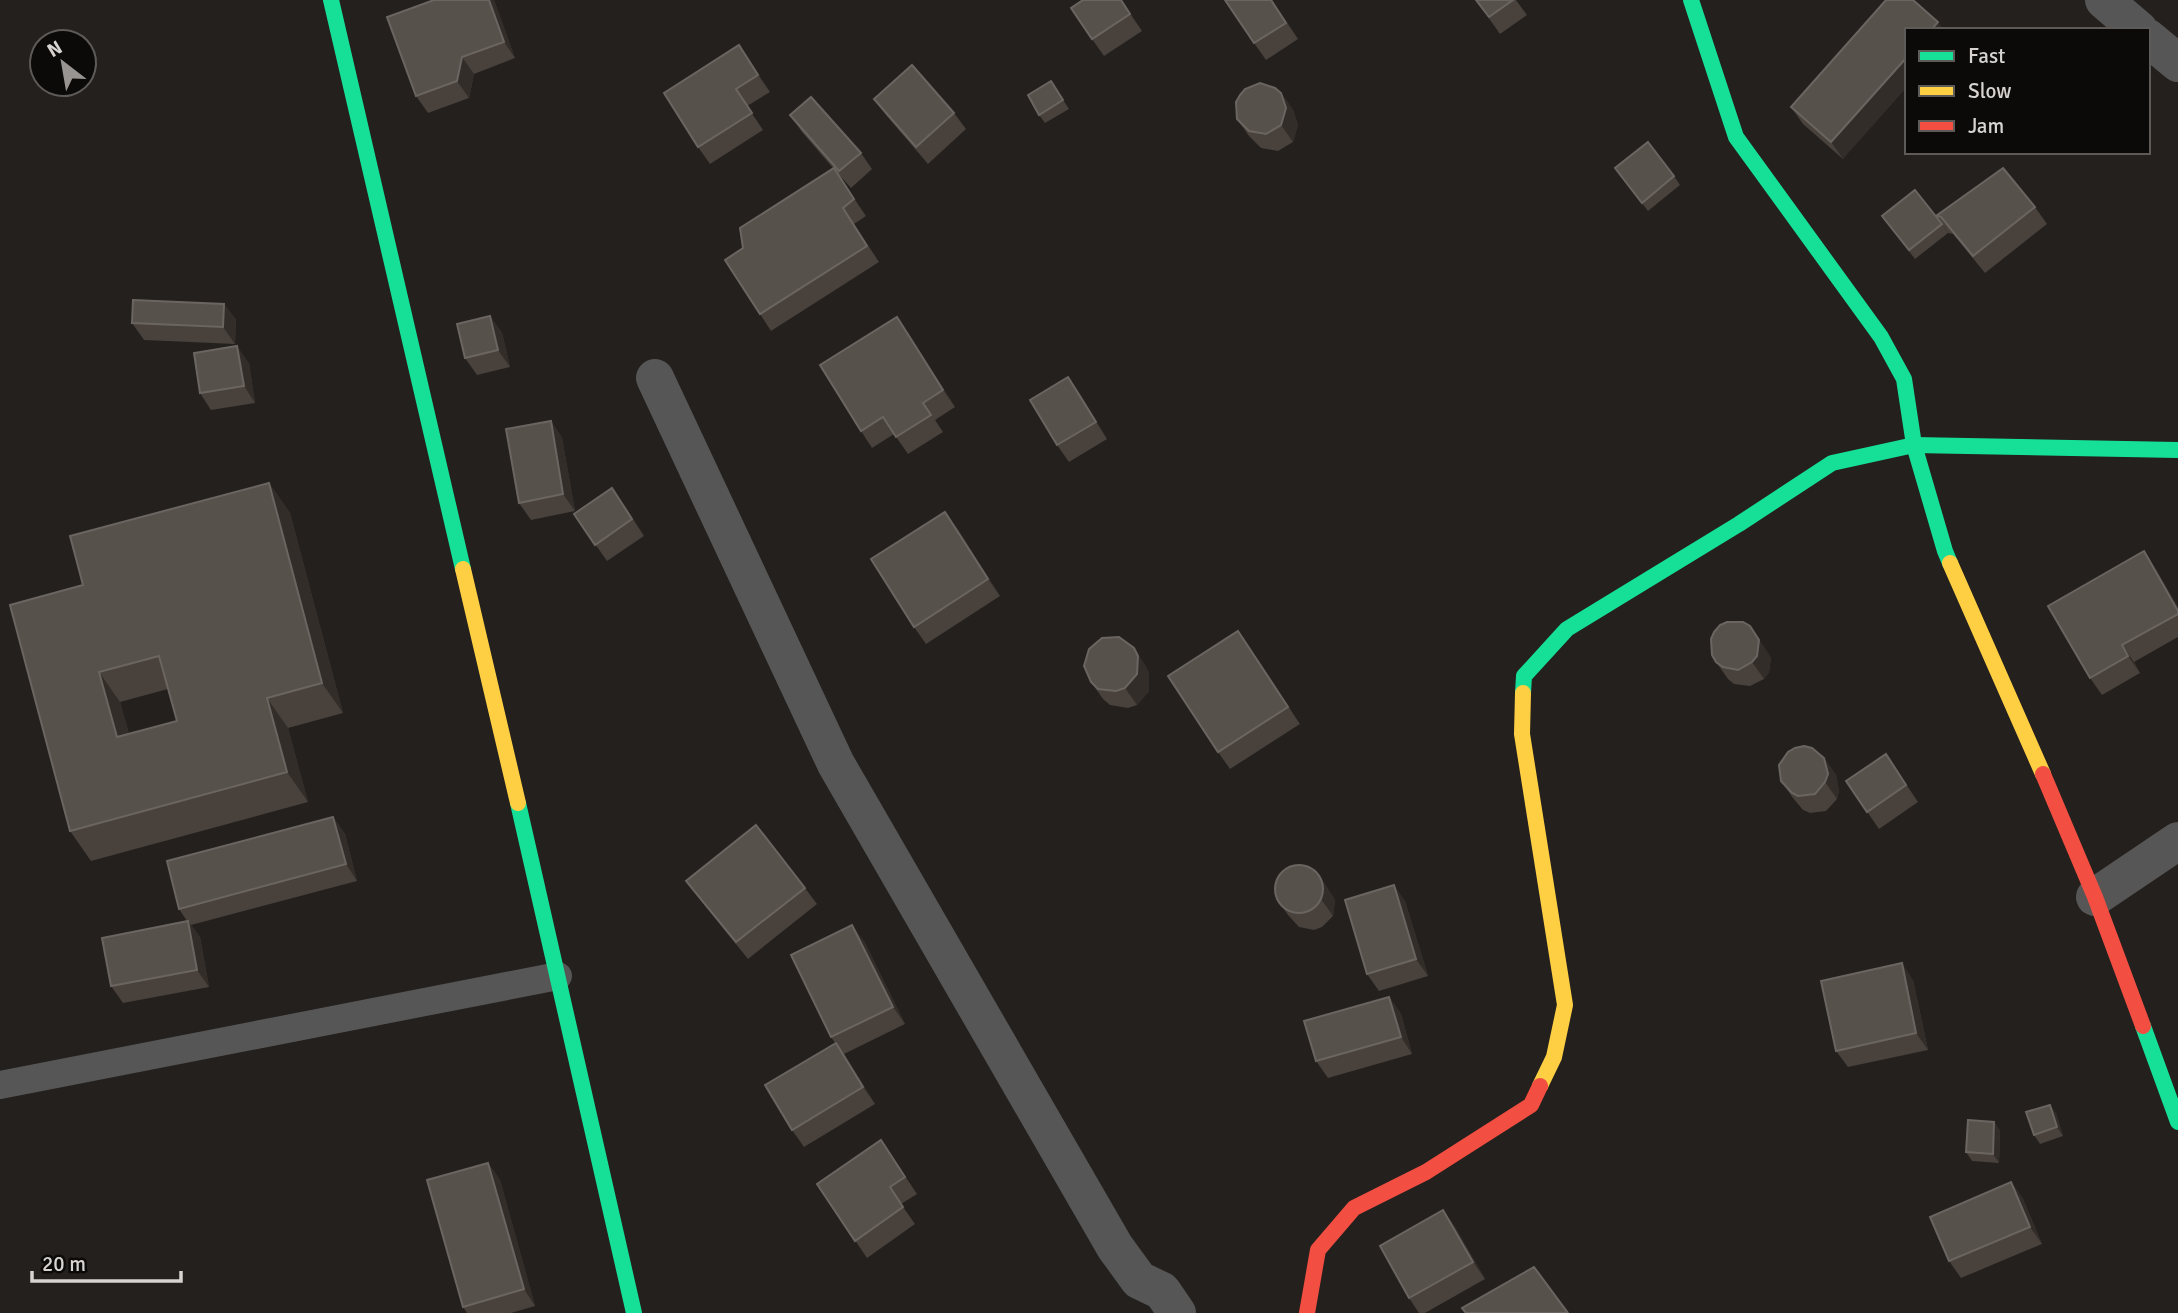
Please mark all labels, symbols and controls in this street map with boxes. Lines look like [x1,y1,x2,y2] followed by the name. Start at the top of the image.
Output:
[28,28,98,98] north arrow
[1905,28,2150,154] legend
[43,36,67,63] text: N
[1968,43,2005,69] text: Fast
[1968,78,2012,104] text: Slow
[1968,113,2004,139] text: Jam
[32,1240,180,1284] scale bar
[42,1251,86,1277] text: 20 m

